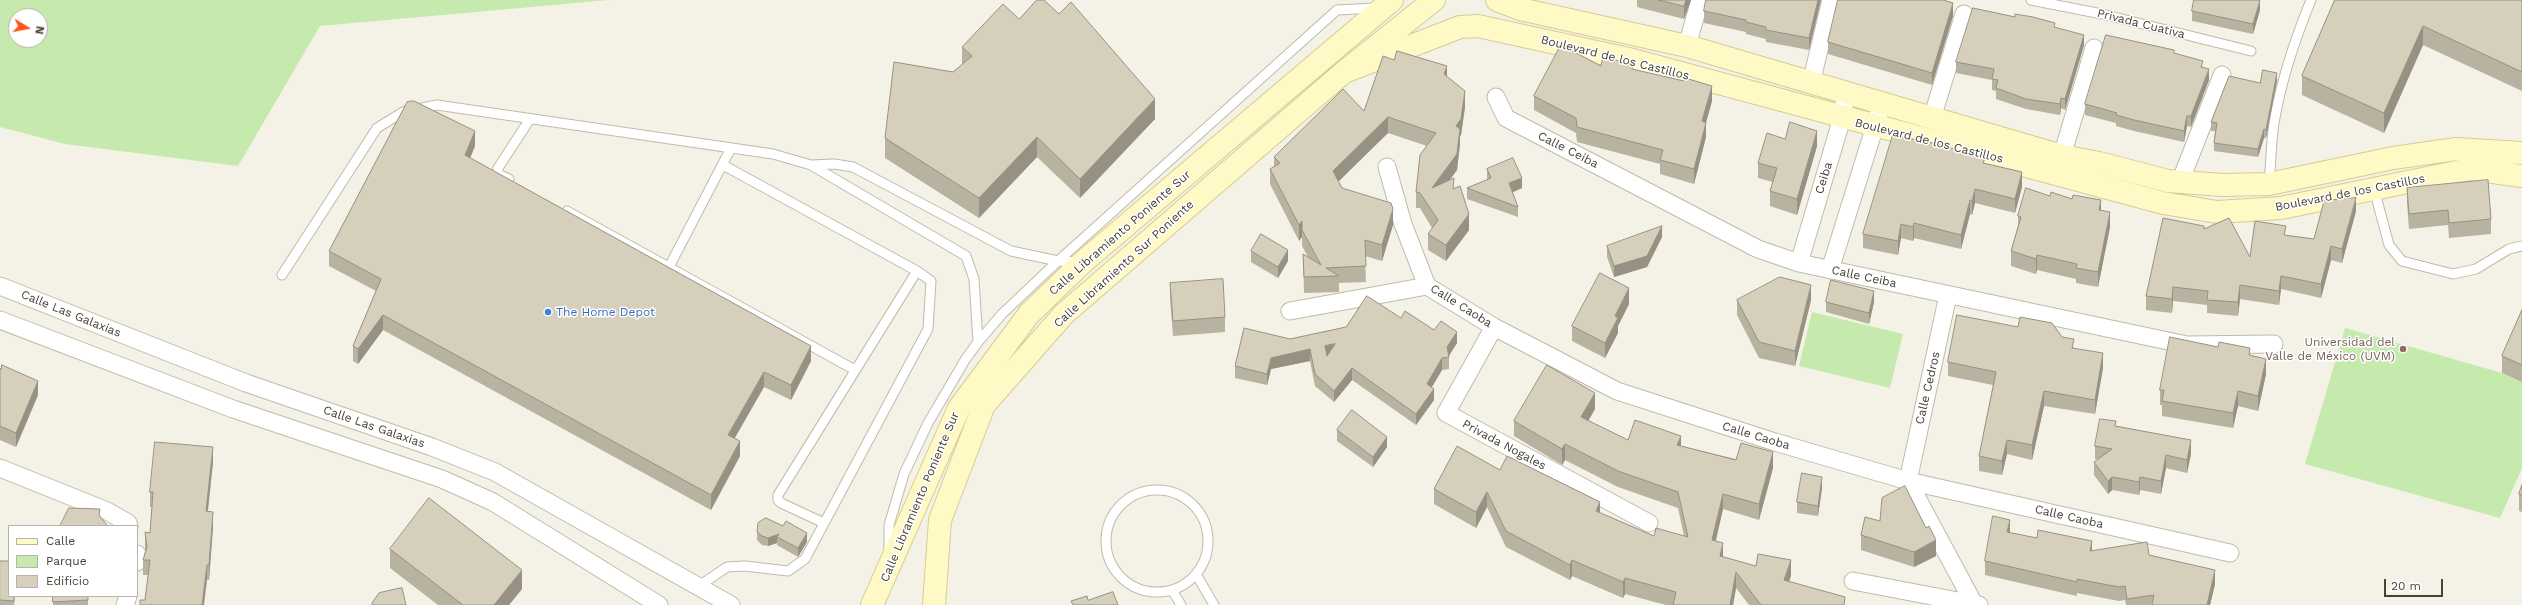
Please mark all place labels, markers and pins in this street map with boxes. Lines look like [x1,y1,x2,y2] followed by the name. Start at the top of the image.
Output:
[556,305,655,319] place label: The Home Depot
[543,307,553,317] marker: The Home Depot
[2265,335,2395,363] place label: Universidad del Valle de México (UVM)
[2398,344,2408,354] marker: Universidad del Valle de México (UVM)

